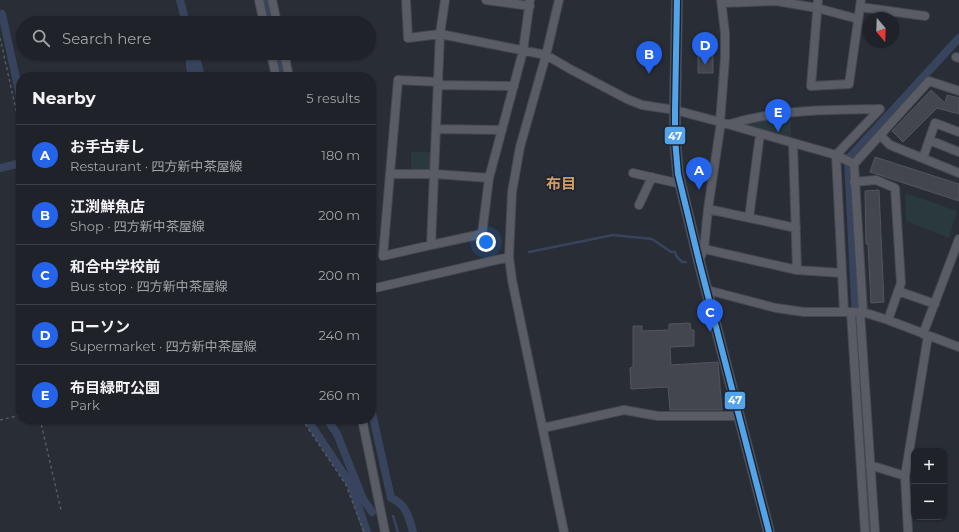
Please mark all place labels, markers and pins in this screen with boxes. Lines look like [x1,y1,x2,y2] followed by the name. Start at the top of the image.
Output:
[692,32,718,65] pin: D
[636,41,662,74] pin: B
[765,99,791,132] pin: E
[686,157,712,190] pin: A
[697,299,723,332] pin: C

